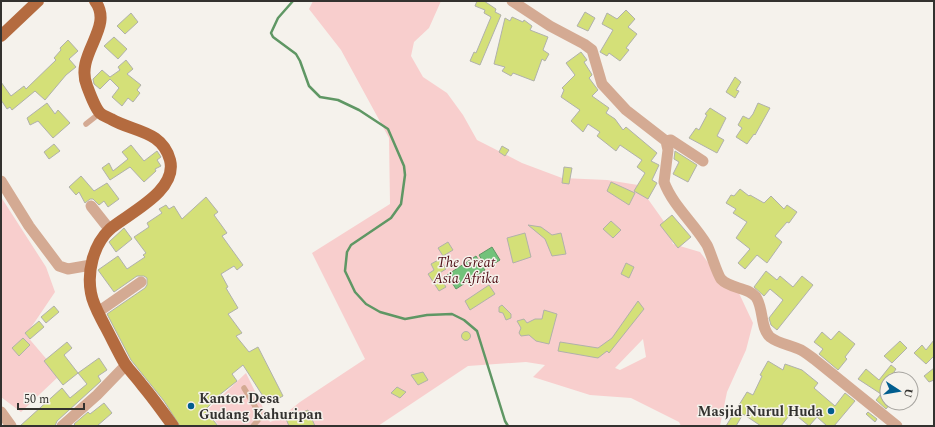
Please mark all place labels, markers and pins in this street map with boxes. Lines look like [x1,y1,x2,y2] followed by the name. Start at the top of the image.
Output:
[199,388,323,425] place label: Kantor Desa Gudang Kahuripan
[186,401,196,411] marker: Kantor Desa Gudang Kahuripan
[698,401,824,422] place label: Masjid Nurul Huda
[826,406,836,416] marker: Masjid Nurul Huda

